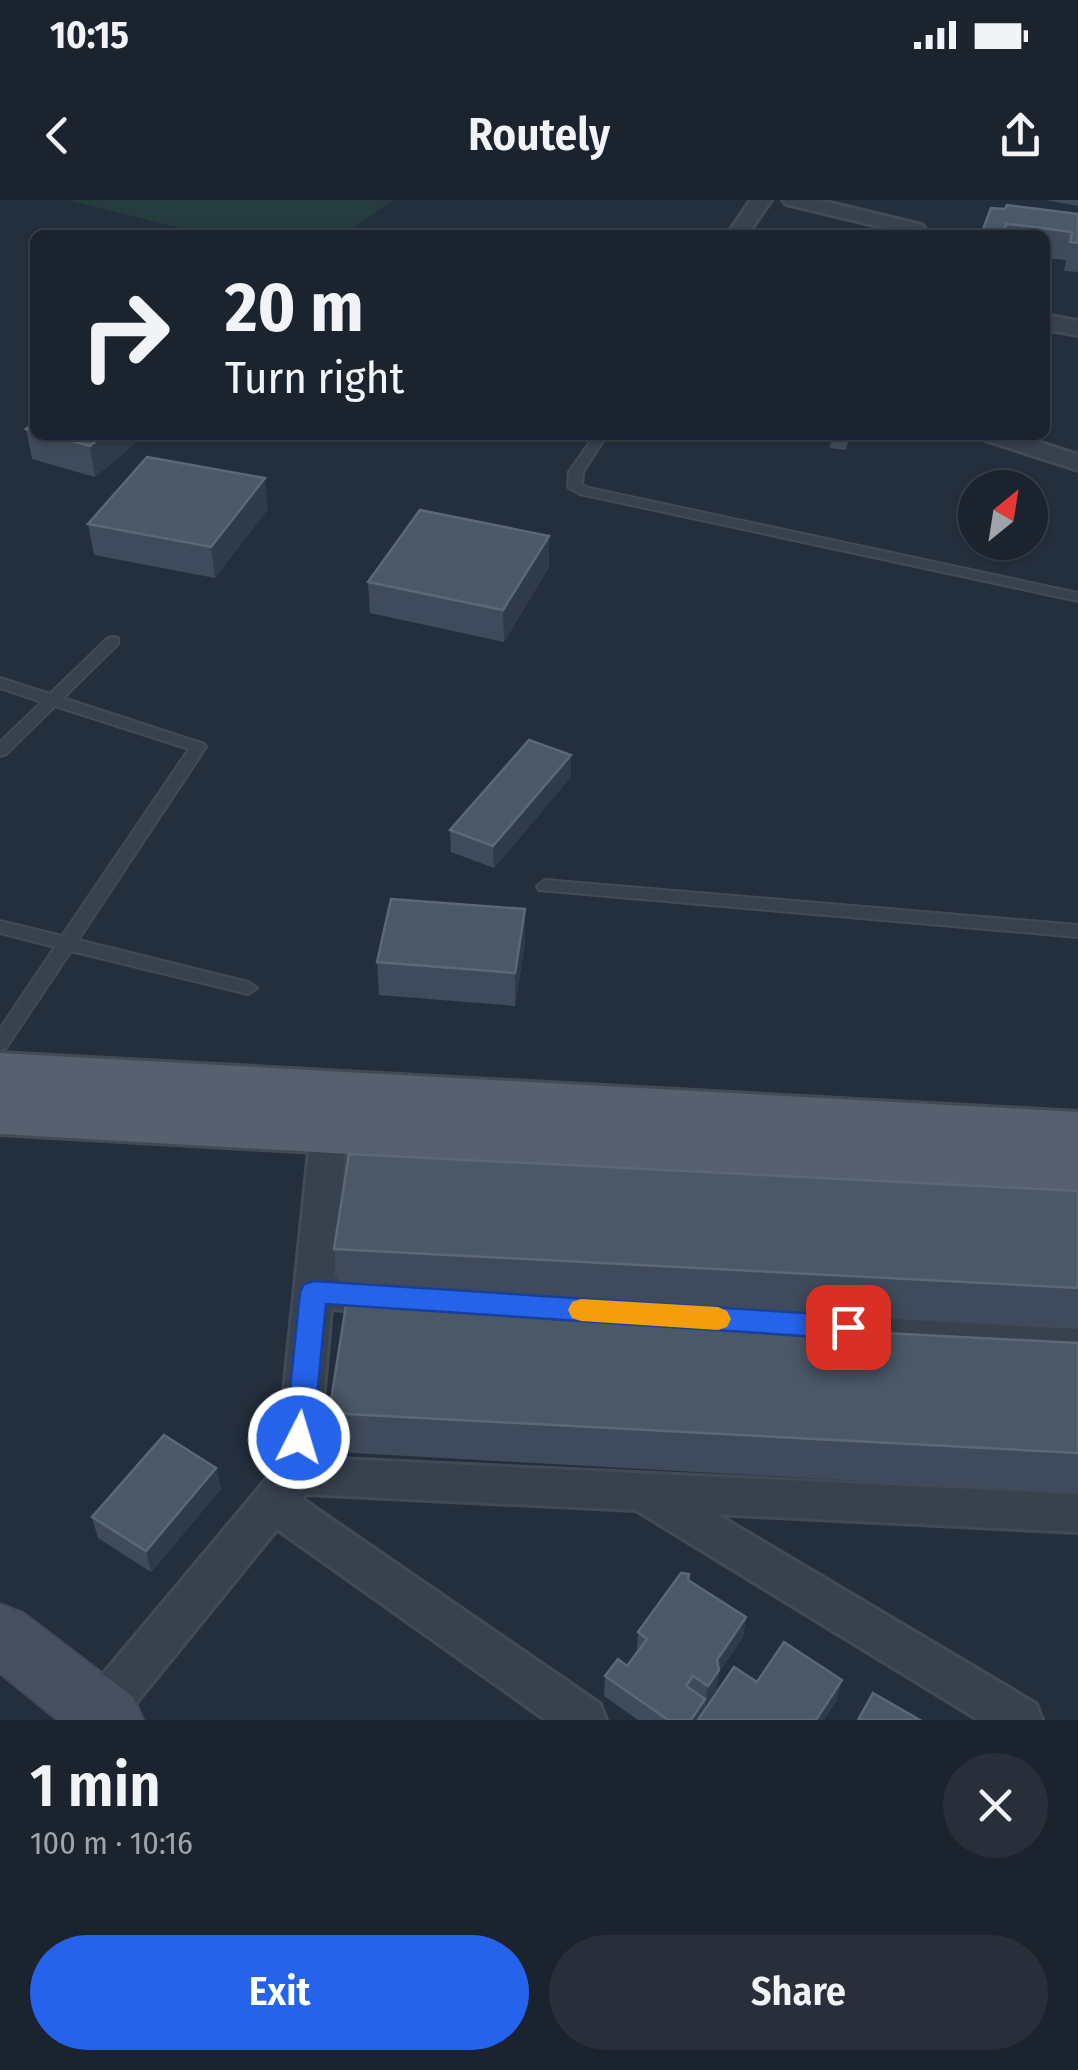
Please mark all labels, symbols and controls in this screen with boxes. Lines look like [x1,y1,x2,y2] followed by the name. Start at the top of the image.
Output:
[50,12,129,58] text: 10:15
[30,108,85,163] icon: back
[468,108,610,162] text: Routely
[993,108,1048,163] icon: share
[225,266,364,350] text: 20 m
[60,270,190,400] icon: right
[225,351,404,405] text: Turn right
[958,470,1048,560] north arrow
[958,470,1048,560] map controls
[806,1285,891,1370] pin
[821,1300,876,1355] icon: arrive
[247,1386,351,1490] position arrow
[30,1750,161,1822] text: 1 min
[943,1753,1048,1858] button: close
[30,1824,193,1862] text: 100 m · 10:16
[30,1935,529,2050] button: Exit
[549,1935,1048,2050] button: Share

